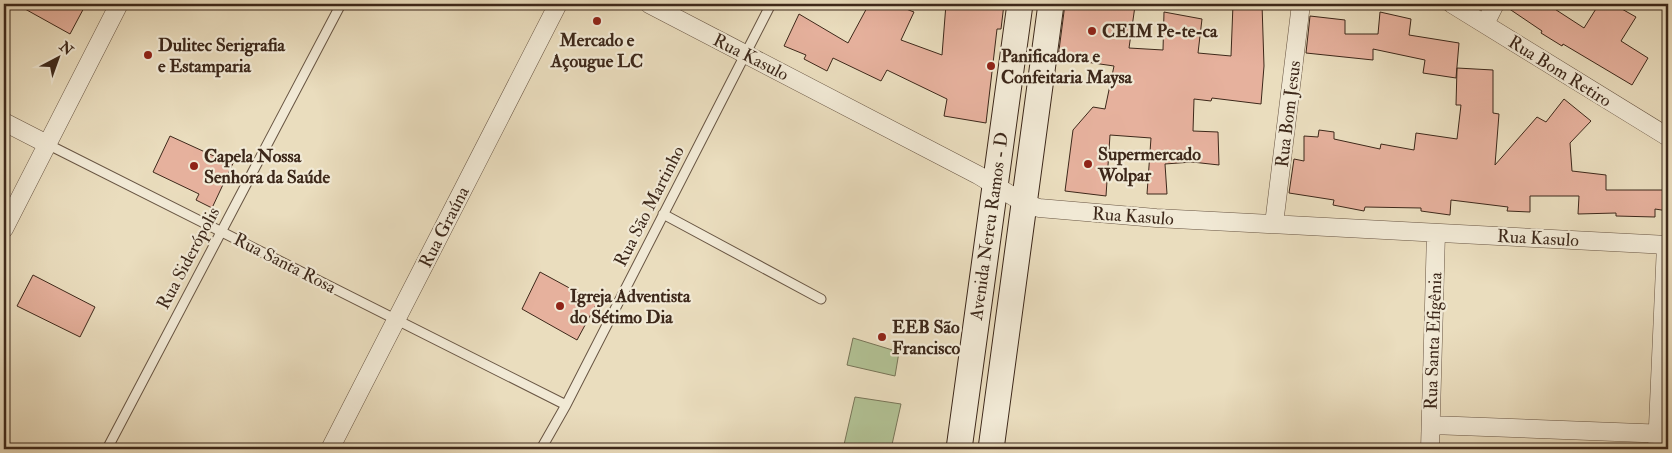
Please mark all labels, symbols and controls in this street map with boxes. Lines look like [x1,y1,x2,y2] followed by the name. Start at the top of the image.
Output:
[591,15,603,27] marker: Mercado e Açougue LC
[1102,20,1218,43] place label: CEIM Pe-te-ca
[1086,25,1098,37] marker: CEIM Pe-te-ca
[550,29,643,73] place label: Mercado e Açougue LC
[709,29,793,86] street label: Rua Kasulo
[1504,31,1616,113] street label: Rua Bom Retiro
[32,32,82,82] north arrow
[158,34,286,78] place label: Dulitec Serigrafia e Estamparia
[55,37,77,59] text: N
[1001,45,1133,89] place label: Panificadora e Confeitaria Maysa
[142,49,154,61] marker: Dulitec Serigrafia e Estamparia
[1271,59,1306,169] street label: Rua Bom Jesus
[985,60,997,72] marker: Panificadora e Confeitaria Maysa
[965,131,1014,323] street label: Avenida Nereu Ramos - D
[609,142,690,270] street label: Rua São Martinho
[1097,143,1201,187] place label: Supermercado Wolpar
[204,145,330,189] place label: Capela Nossa Senhora da Saúde
[1082,158,1094,170] marker: Supermercado Wolpar
[188,160,200,172] marker: Capela Nossa Senhora da Saúde
[414,182,475,272] street label: Rua Graúna
[1091,202,1175,231] street label: Rua Kasulo
[152,203,225,313] street label: Rua Siderópolis
[1496,225,1580,252] street label: Rua Kasulo
[230,228,340,299] street label: Rua Santa Rosa
[1420,271,1447,410] street label: Rua Santa Efigênia
[570,285,691,329] place label: Igreja Adventista do Sétimo Dia
[554,300,566,312] marker: Igreja Adventista do Sétimo Dia
[892,316,961,360] place label: EEB São Francisco
[876,331,888,343] marker: EEB São Francisco

